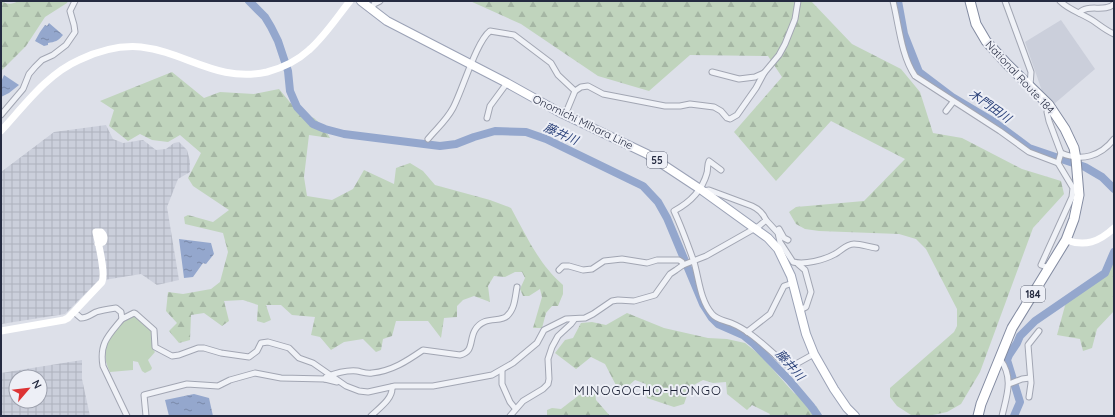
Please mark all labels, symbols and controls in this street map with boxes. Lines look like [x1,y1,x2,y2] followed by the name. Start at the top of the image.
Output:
[983,38,1058,117] street label: National Route 184
[966,86,1016,127] water label: 木門田川
[530,92,636,152] street label: Onomichi Mihara Line
[542,119,583,149] water label: 藤井川
[647,152,667,168] road number: 55
[1021,286,1045,302] road number: 184
[773,346,809,385] water label: 藤井川
[8,369,48,409] north arrow
[29,377,45,391] text: N
[574,382,722,398] district label: MINOGOCHO-HONGO

